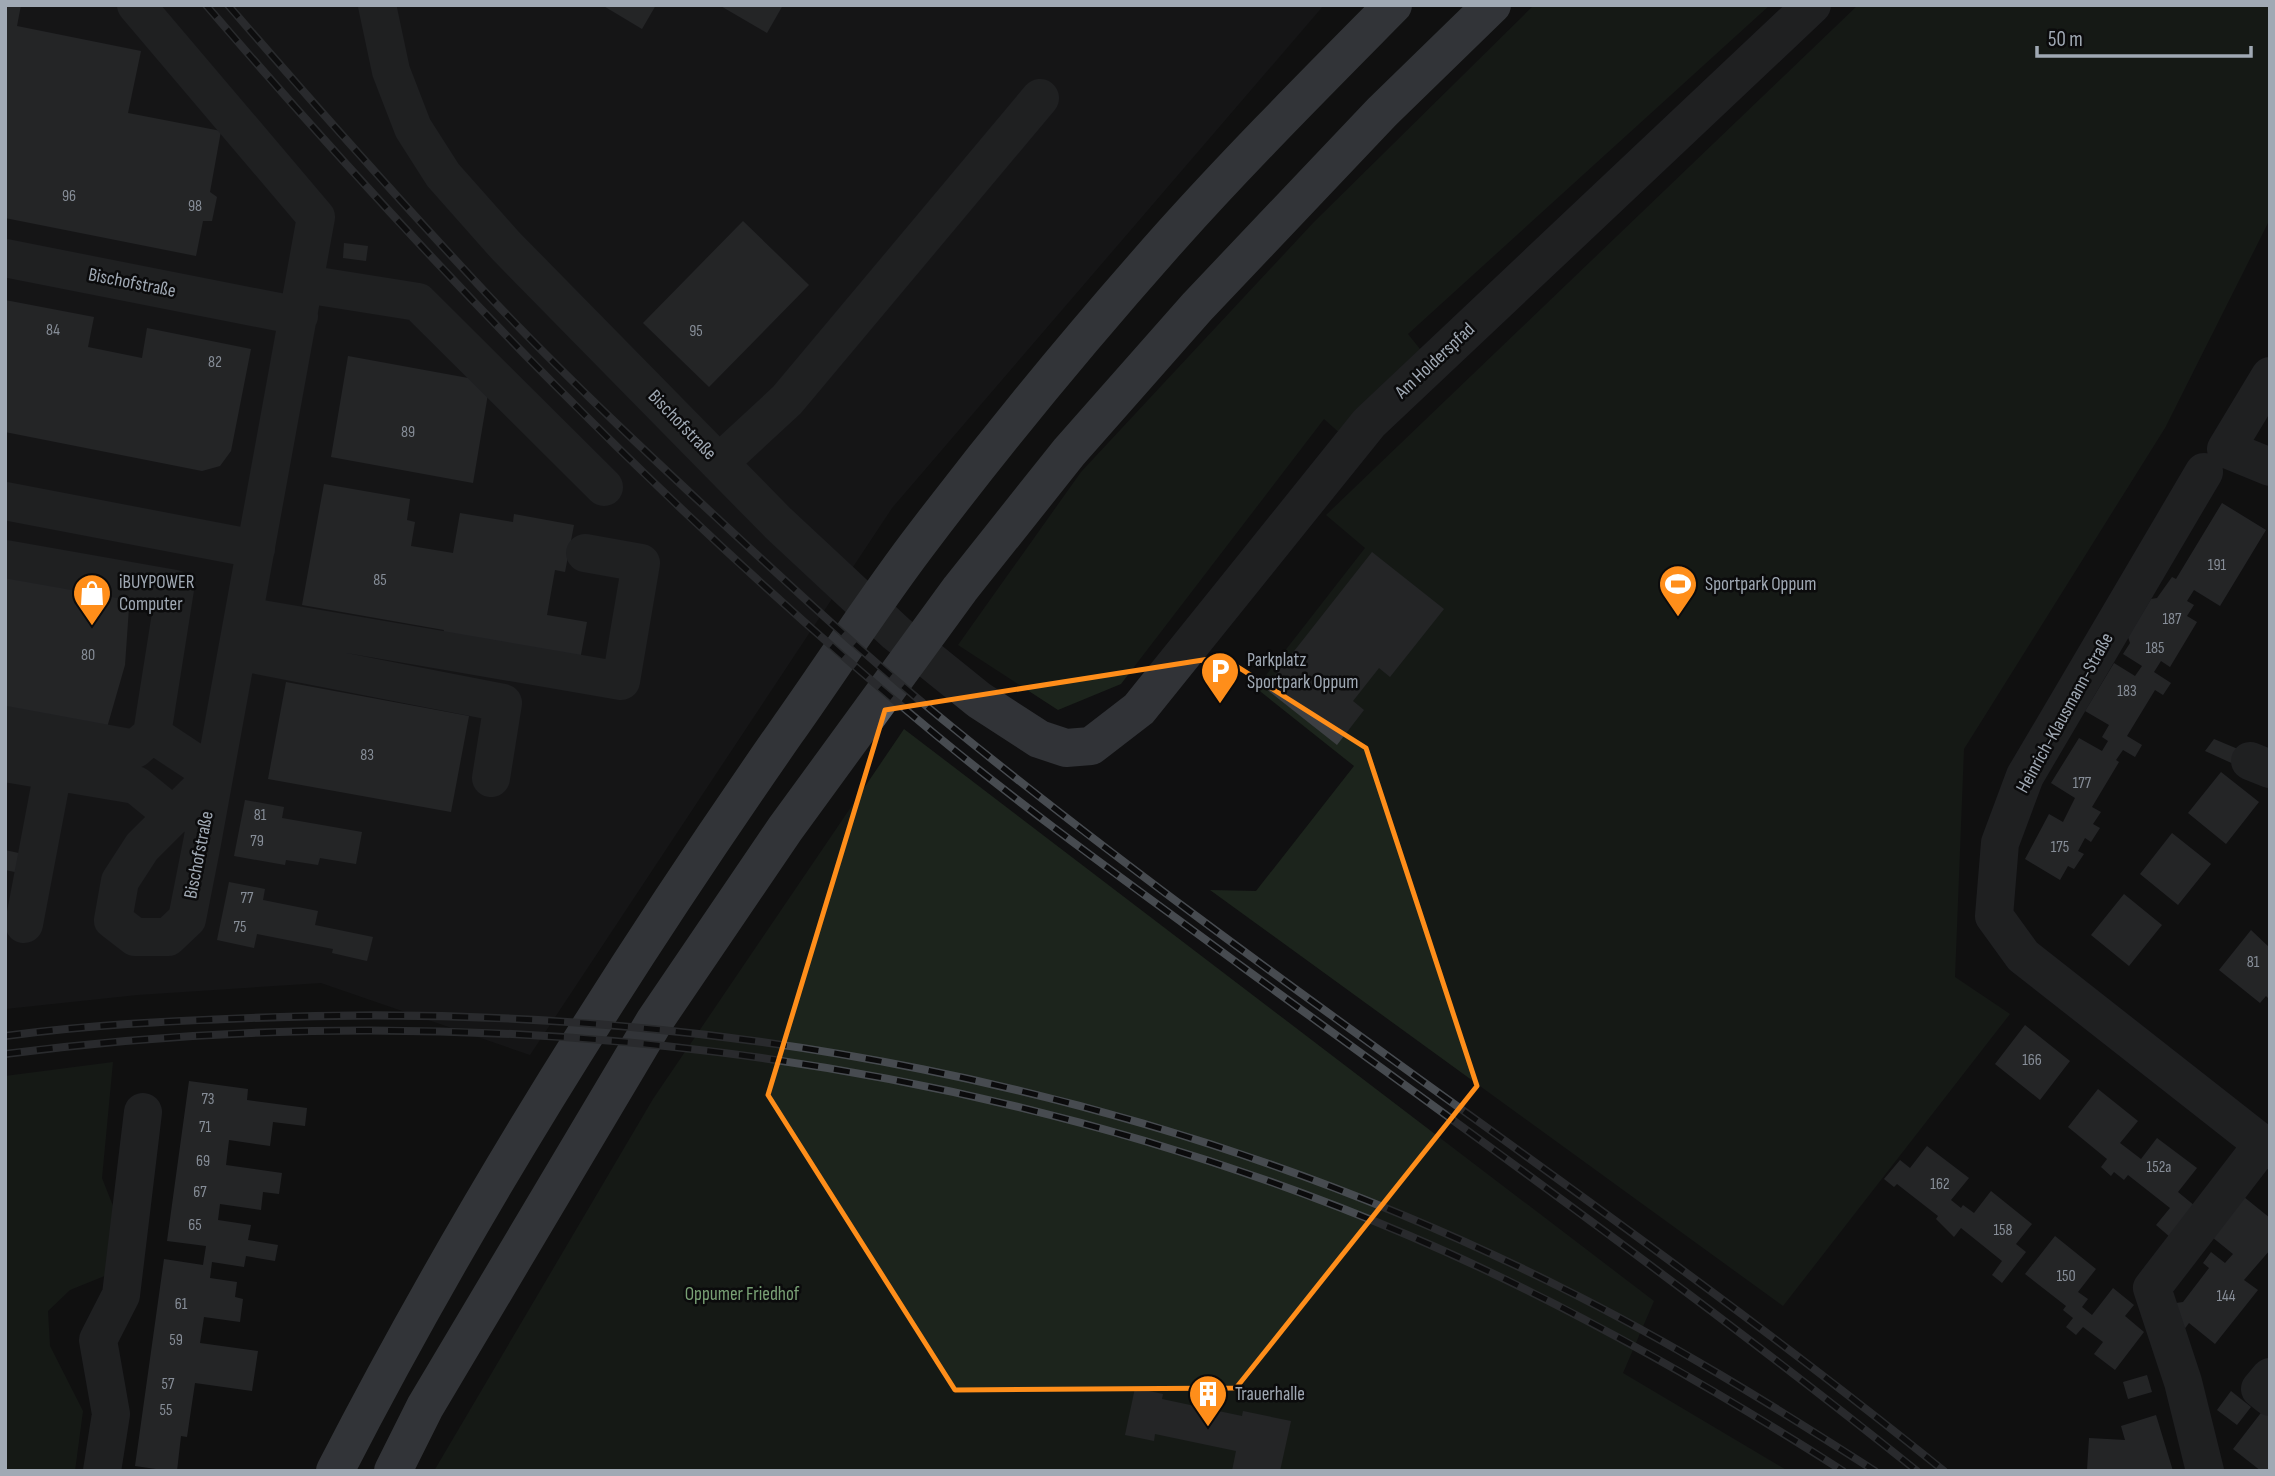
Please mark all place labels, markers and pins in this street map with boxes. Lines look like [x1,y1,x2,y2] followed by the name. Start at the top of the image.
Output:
[1657,563,1699,618] sports icon: Sportpark Oppum
[119,571,195,616] place label: iBUYPOWER Computer
[71,572,113,627] shop icon: iBUYPOWER Computer
[1705,573,1817,596] place label: Sportpark Oppum
[1247,649,1359,694] place label: Parkplatz Sportpark Oppum
[1199,650,1241,705] parking icon: Parkplatz Sportpark Oppum
[1187,1373,1229,1428] building icon: Trauerhalle
[1235,1383,1305,1406] place label: Trauerhalle

